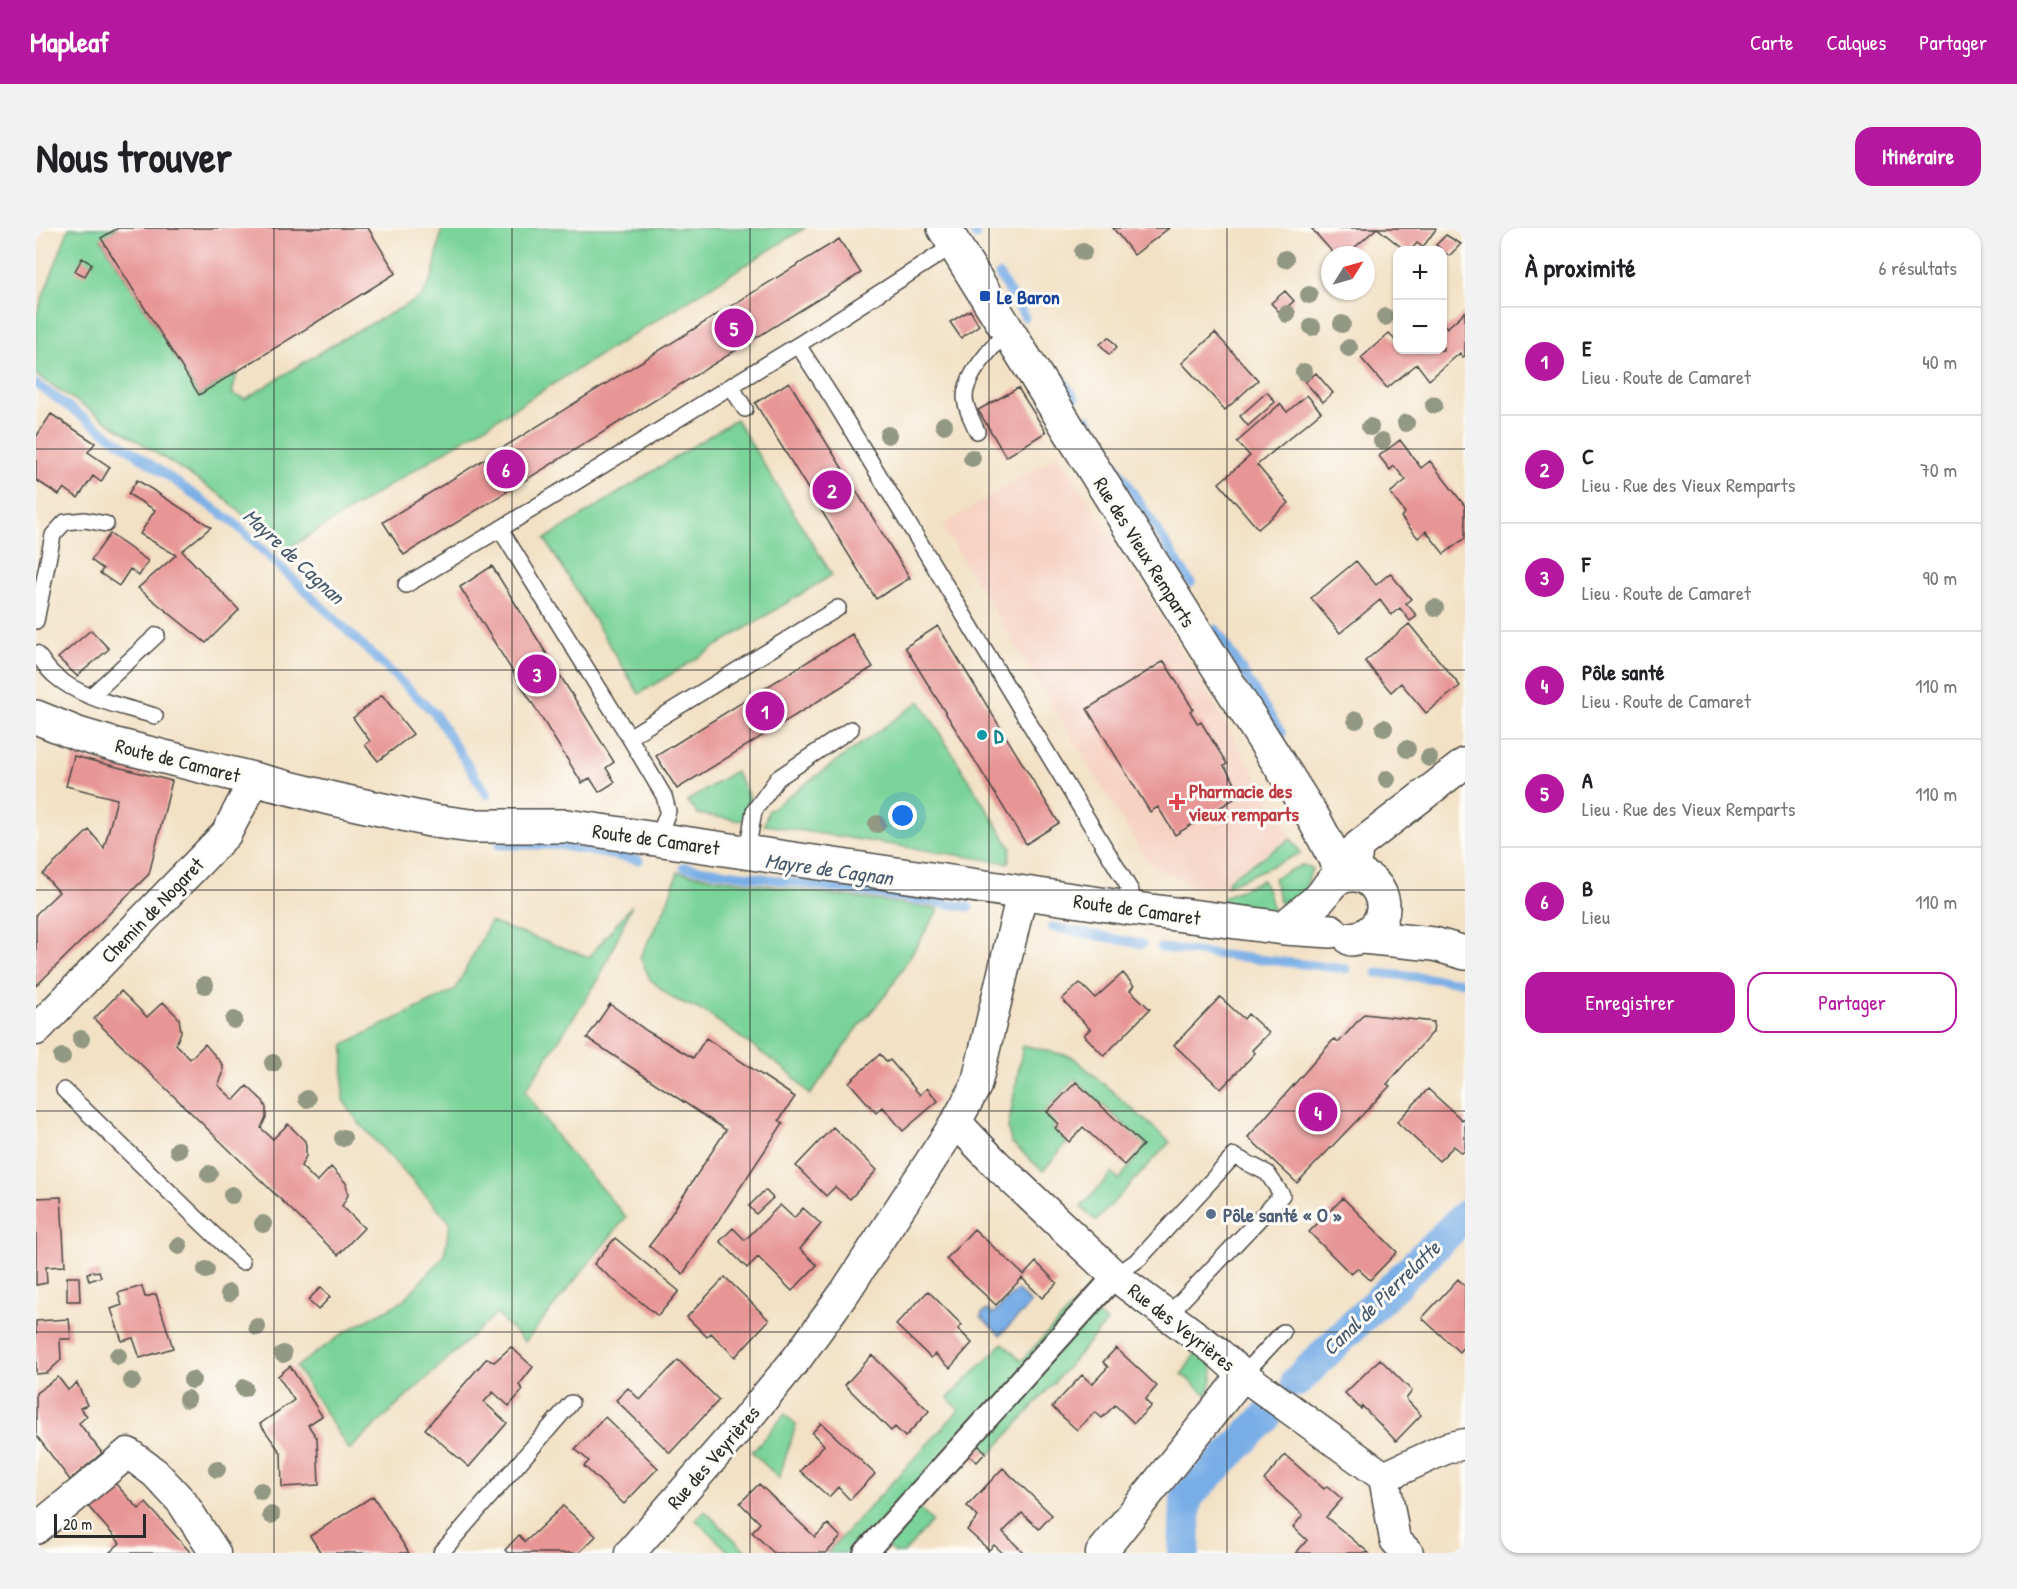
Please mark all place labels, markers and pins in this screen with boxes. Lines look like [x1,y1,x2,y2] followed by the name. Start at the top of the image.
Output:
[997,283,1060,310] place label: Le Baron
[978,289,992,303] marker: Le Baron
[714,306,754,350] pin: 5
[486,446,526,492] pin: 6
[812,468,852,512] pin: 2
[518,652,556,696] pin: 3
[746,688,784,734] pin: 1
[994,722,1004,749] place label: D
[975,728,989,742] marker: D
[1189,777,1299,828] place label: Pharmacie des vieux remparts
[1170,795,1184,809] marker: Pharmacie des vieux remparts
[1298,1090,1338,1134] pin: 4
[1223,1201,1343,1228] place label: Pôle santé « O »
[1204,1207,1218,1221] marker: Pôle santé « O »

